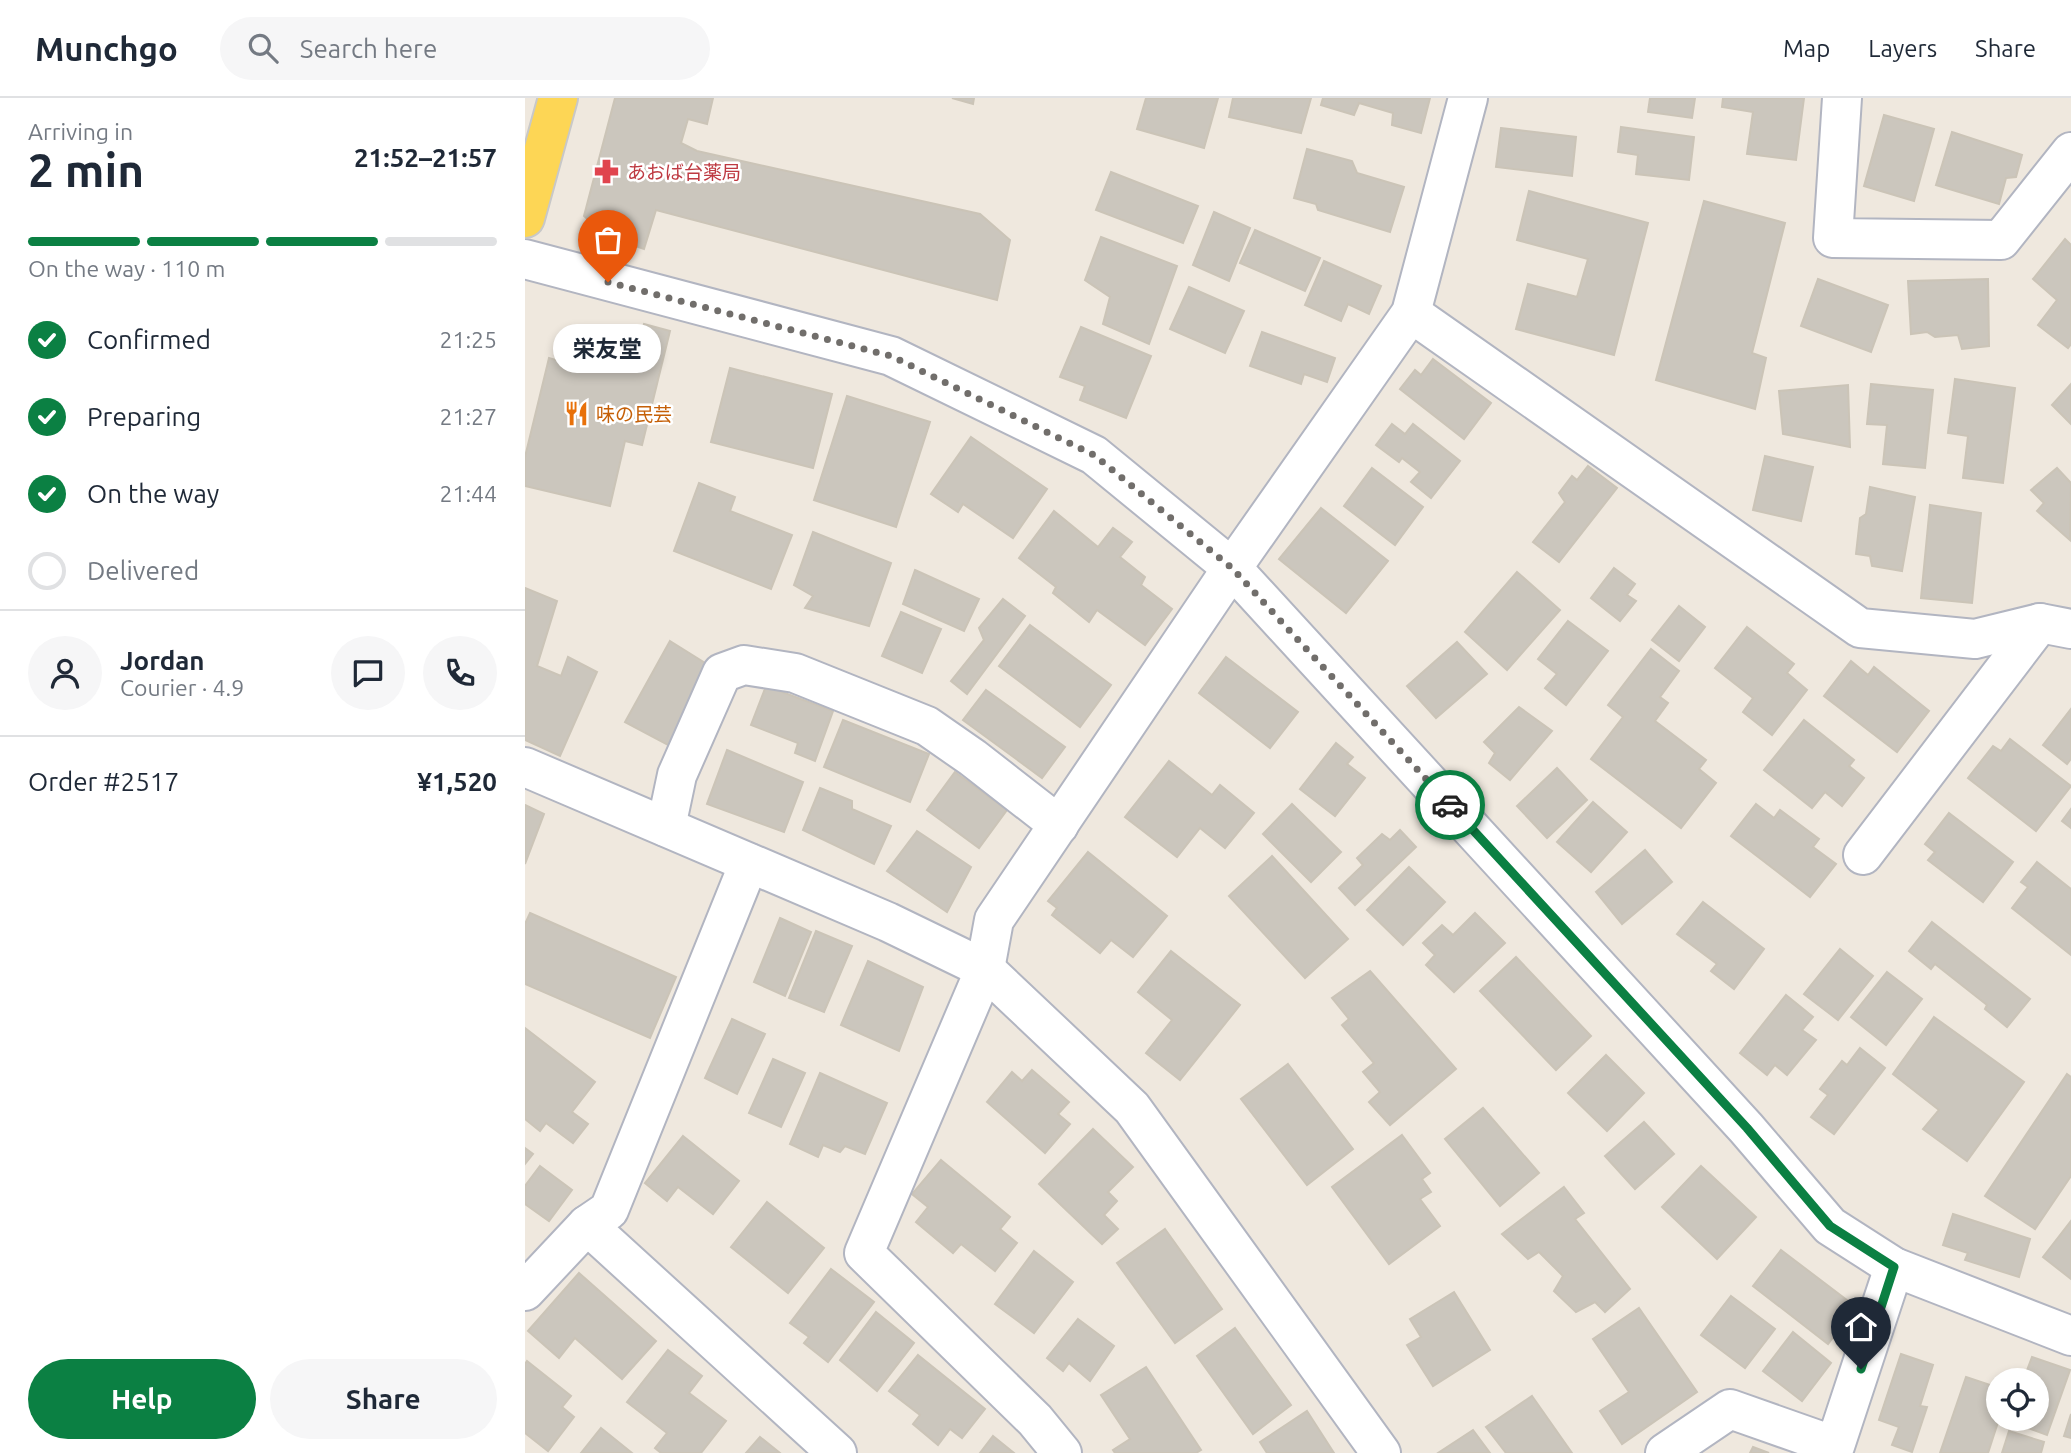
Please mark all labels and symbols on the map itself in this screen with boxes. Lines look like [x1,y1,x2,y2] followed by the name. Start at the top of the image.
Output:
[593,158,621,186] pharmacy icon: あおば台薬局
[627,161,741,183] place label: あおば台薬局
[578,210,638,282] pin
[554,324,662,373] callout: 栄友堂
[562,400,590,428] restaurant icon: 味の民芸
[596,403,672,425] place label: 味の民芸
[1415,770,1485,840] courier
[1831,1297,1891,1369] pin

